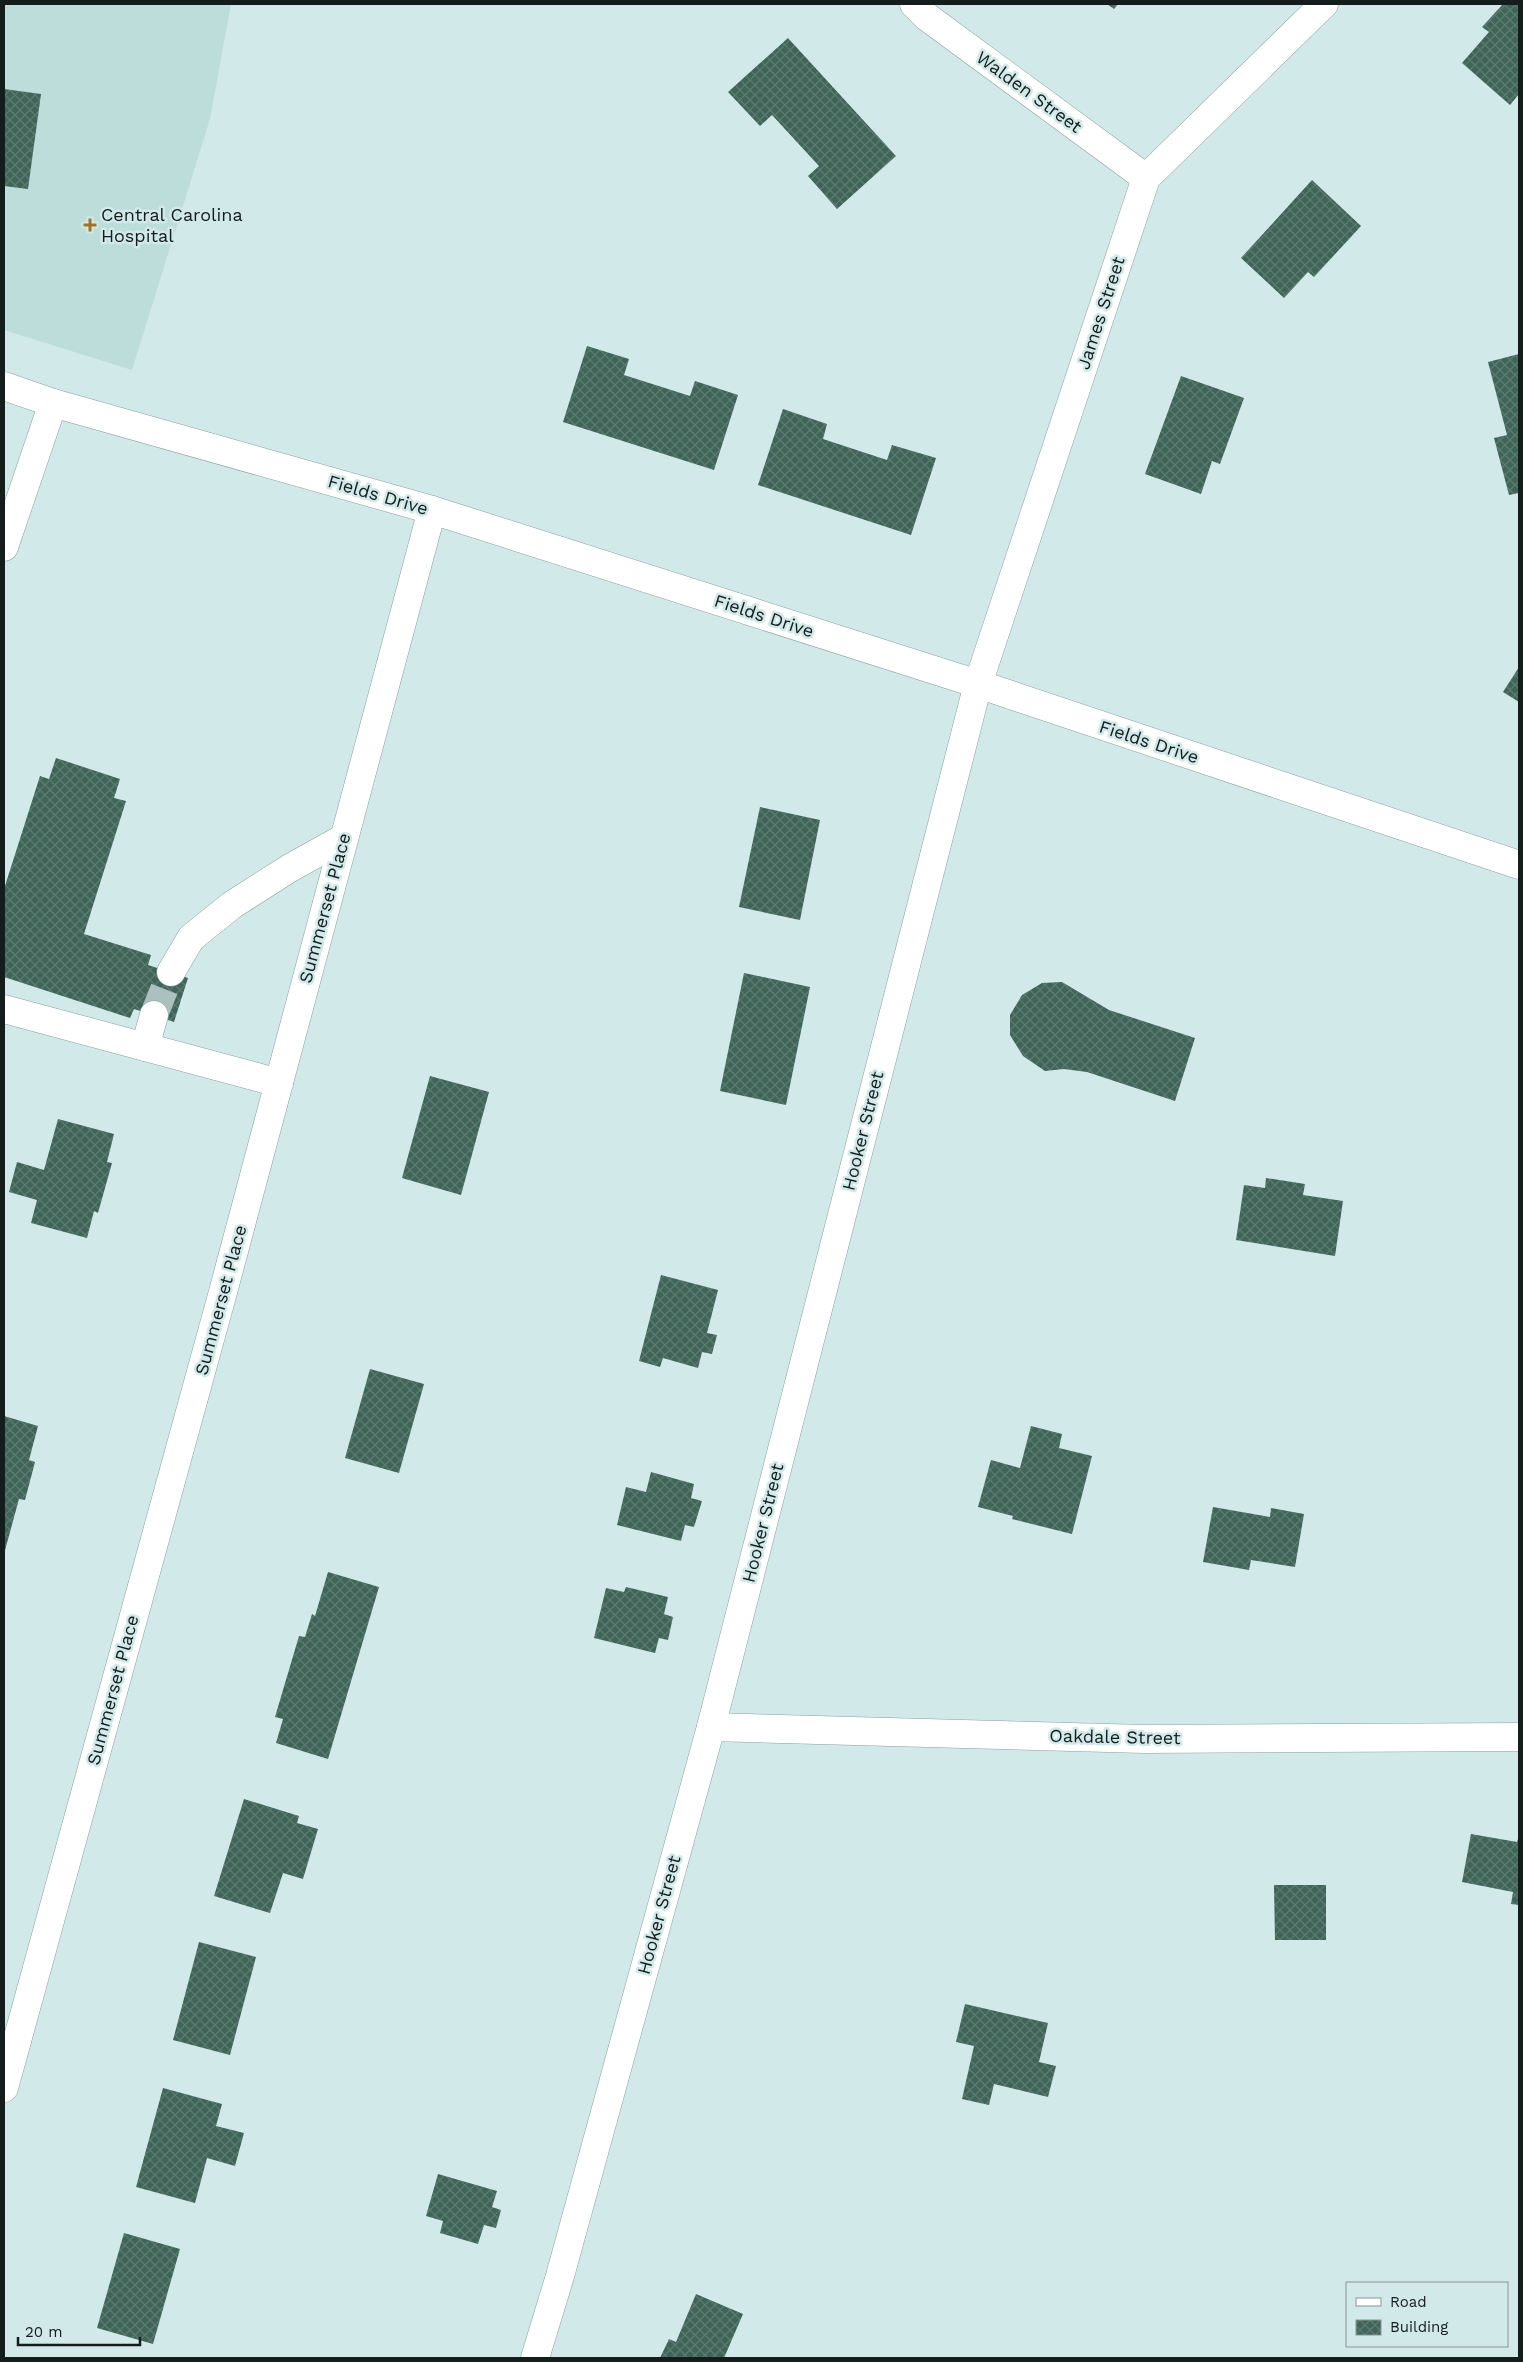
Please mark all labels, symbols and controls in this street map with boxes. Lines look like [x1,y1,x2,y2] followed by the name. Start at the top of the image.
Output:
[972,46,1087,137] street label: Walden Street
[101,204,243,246] place label: Central Carolina Hospital
[83,218,97,232] marker: Central Carolina Hospital
[1072,253,1129,372] street label: James Street
[326,470,431,519] street label: Fields Drive
[712,590,817,641] street label: Fields Drive
[1097,716,1202,767] street label: Fields Drive
[294,830,355,985] street label: Summerset Place
[838,1069,888,1193] street label: Hooker Street
[190,1222,251,1377] street label: Summerset Place
[738,1461,788,1585] street label: Hooker Street
[82,1612,143,1767] street label: Summerset Place
[1049,1725,1181,1748] street label: Oakdale Street
[633,1853,685,1977] street label: Hooker Street
[1346,2282,1508,2347] legend
[1390,2293,1427,2311] text: Road
[18,2314,140,2346] scale bar
[1390,2318,1448,2336] text: Building
[25,2323,63,2341] text: 20 m

